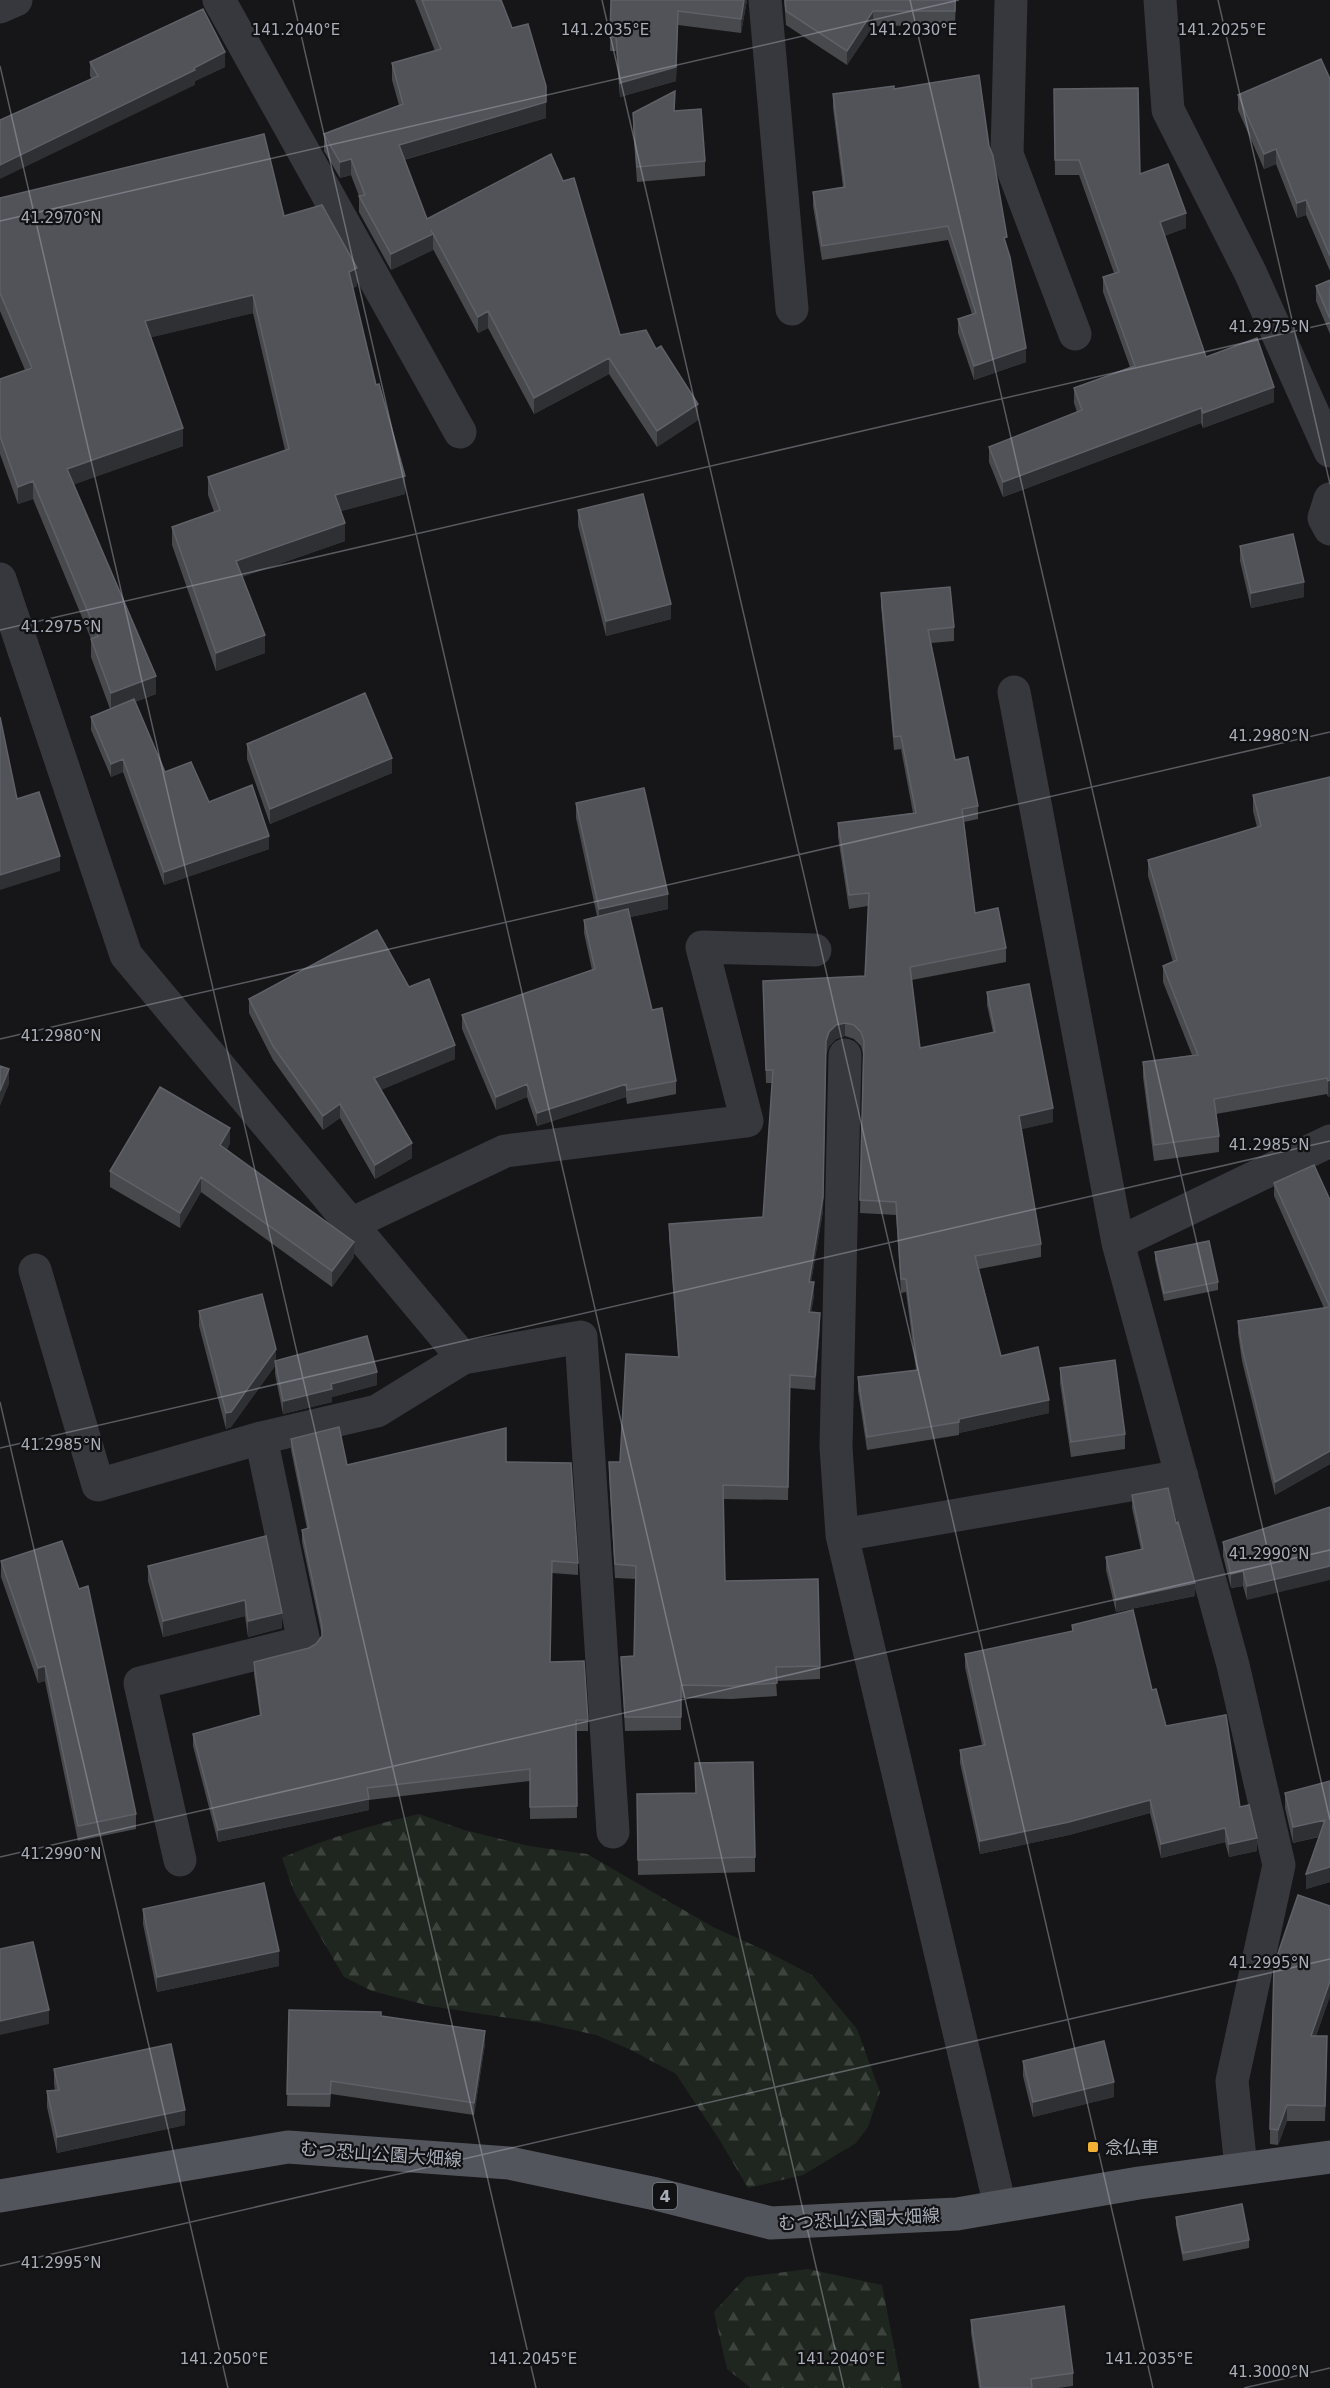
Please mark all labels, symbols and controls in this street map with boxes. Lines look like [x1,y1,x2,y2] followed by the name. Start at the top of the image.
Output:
[252,21,340,39] text: 141.2040°E
[561,21,649,39] text: 141.2035°E
[869,21,957,39] text: 141.2030°E
[1178,21,1266,39] text: 141.2025°E
[21,209,101,227] text: 41.2970°N
[1229,318,1309,336] text: 41.2975°N
[21,618,101,636] text: 41.2975°N
[1229,727,1309,745] text: 41.2980°N
[21,1027,101,1045] text: 41.2980°N
[1229,1136,1309,1154] text: 41.2985°N
[21,1436,101,1454] text: 41.2985°N
[1229,1545,1309,1563] text: 41.2990°N
[21,1845,101,1863] text: 41.2990°N
[1229,1954,1309,1972] text: 41.2995°N
[1105,2137,1159,2158] place label: 念仏車
[299,2138,463,2170] street label: むつ恐山公園大畑線
[1086,2140,1100,2154] marker: 念仏車
[653,2183,677,2209] road number: 4
[778,2204,940,2234] street label: むつ恐山公園大畑線
[21,2254,101,2272] text: 41.2995°N
[180,2350,268,2368] text: 141.2050°E
[489,2350,577,2368] text: 141.2045°E
[797,2350,885,2368] text: 141.2040°E
[1105,2350,1193,2368] text: 141.2035°E
[1229,2363,1309,2381] text: 41.3000°N

